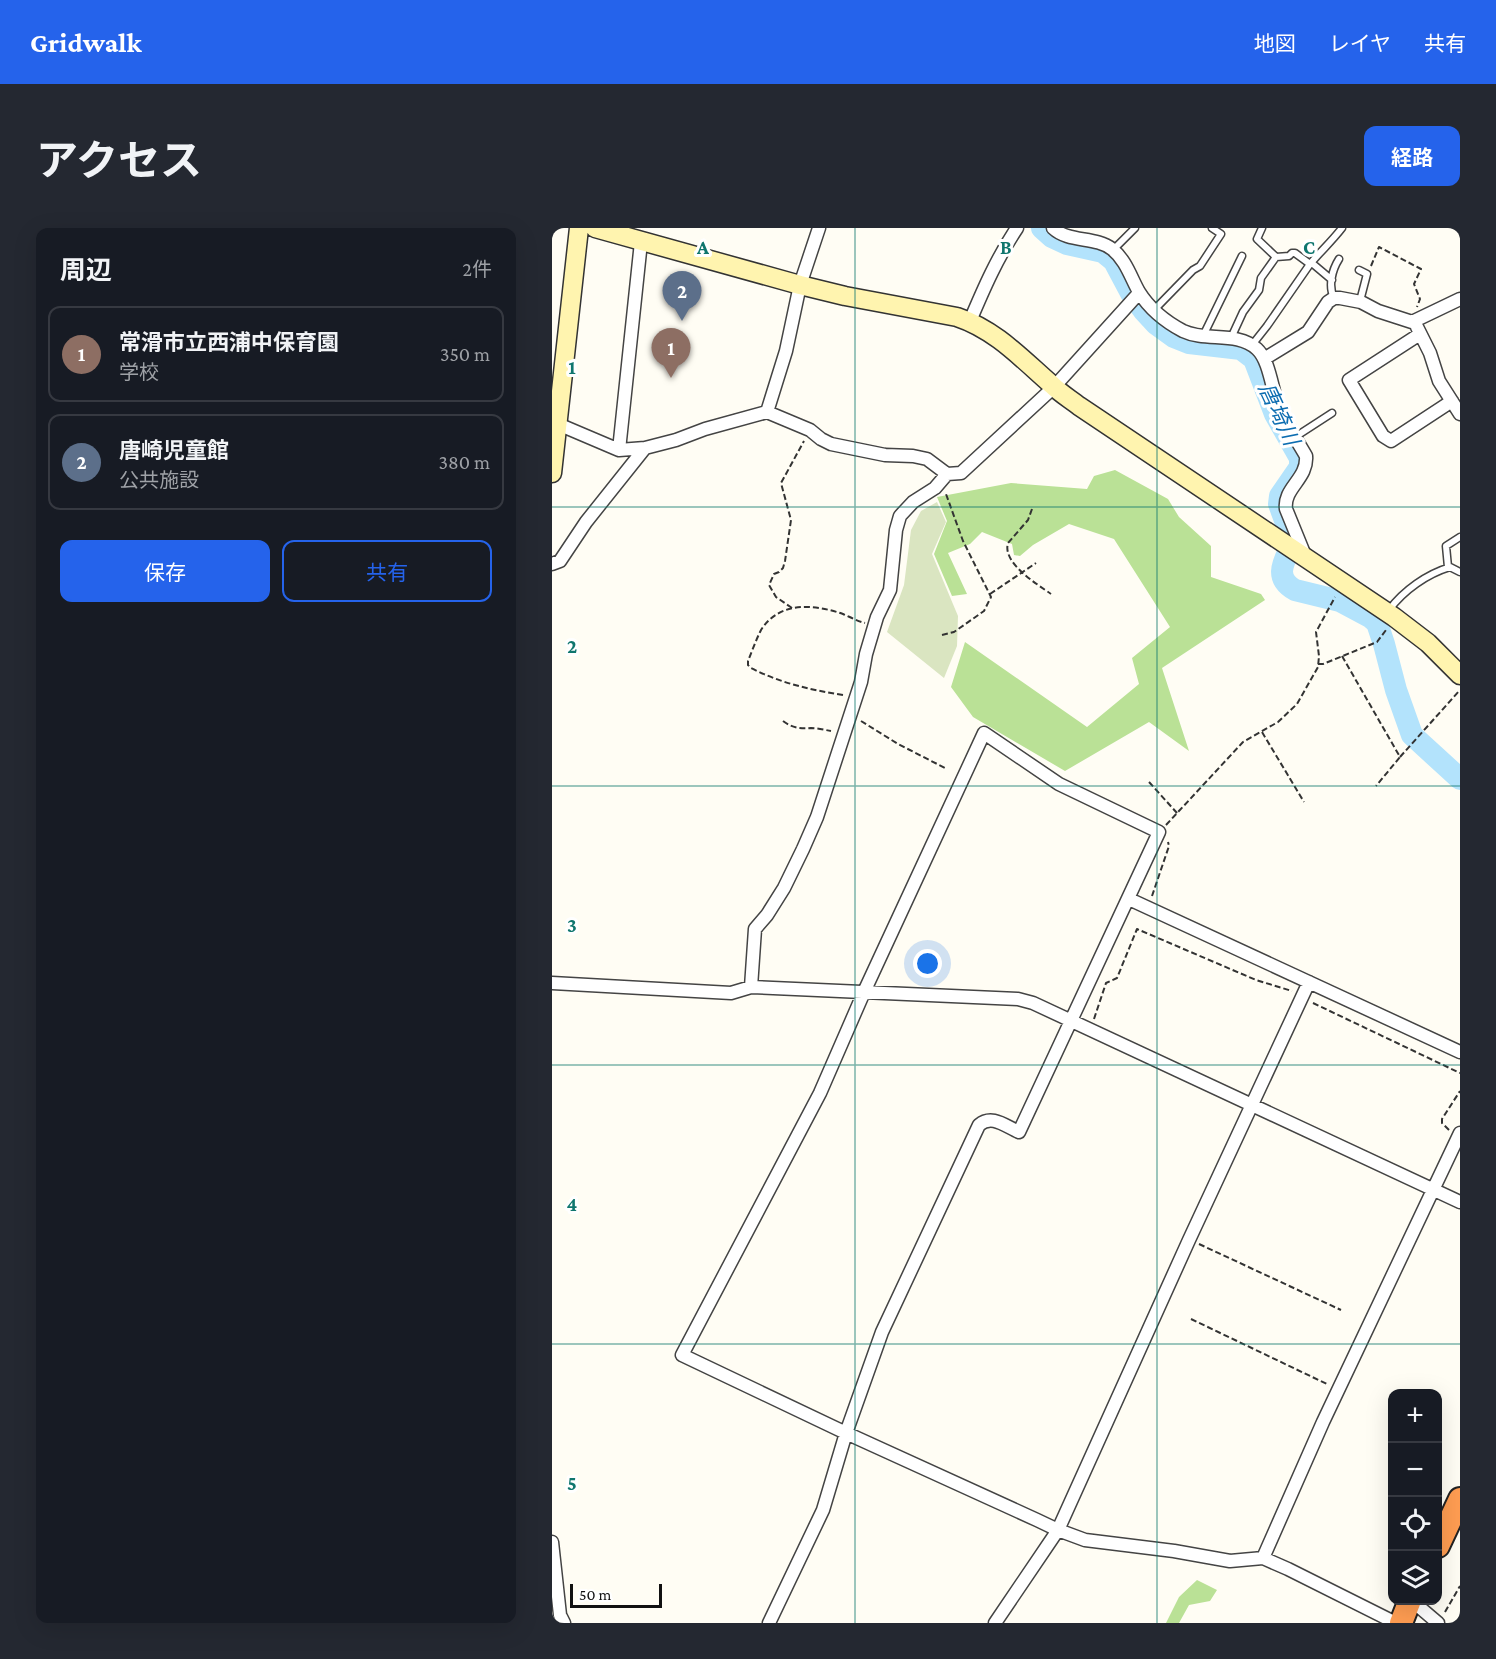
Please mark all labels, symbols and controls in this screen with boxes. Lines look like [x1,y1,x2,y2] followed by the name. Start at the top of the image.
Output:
[30,27,142,58] text: Gridwalk
[1254,32,1296,56] text: 地図
[1329,32,1391,56] text: レイヤ
[1424,32,1466,56] text: 共有
[1364,126,1460,186] button: 経路
[36,137,202,184] text: アクセス
[696,236,710,258] text: A
[1000,236,1012,258] text: B
[1303,236,1315,258] text: C
[60,256,112,285] text: 周辺
[462,258,492,280] text: 2件
[662,272,702,321] pin: 2
[652,328,690,378] pin: 1
[119,330,339,355] text: 常滑市立西浦中保育園
[78,343,85,365] text: 1
[440,343,490,365] text: 350 m
[568,356,576,378] text: 1
[119,361,159,383] text: 学校
[1254,379,1305,451] water label: 唐埼川
[119,438,229,463] text: 唐崎児童館
[76,451,87,473] text: 2
[439,451,490,473] text: 380 m
[119,469,199,491] text: 公共施設
[60,540,270,602] button: 保存
[282,540,492,602] button: 共有
[567,635,577,657] text: 2
[567,914,577,936] text: 3
[913,949,942,978] your location
[567,1193,578,1215] text: 4
[1388,1389,1442,1605] map controls
[1388,1389,1442,1443] button: +
[1388,1443,1442,1497] button: −
[567,1472,577,1494] text: 5
[1388,1497,1442,1551] button: locate
[1388,1551,1442,1605] button: layers
[570,1581,662,1608] scale bar
[579,1586,611,1603] text: 50 m

